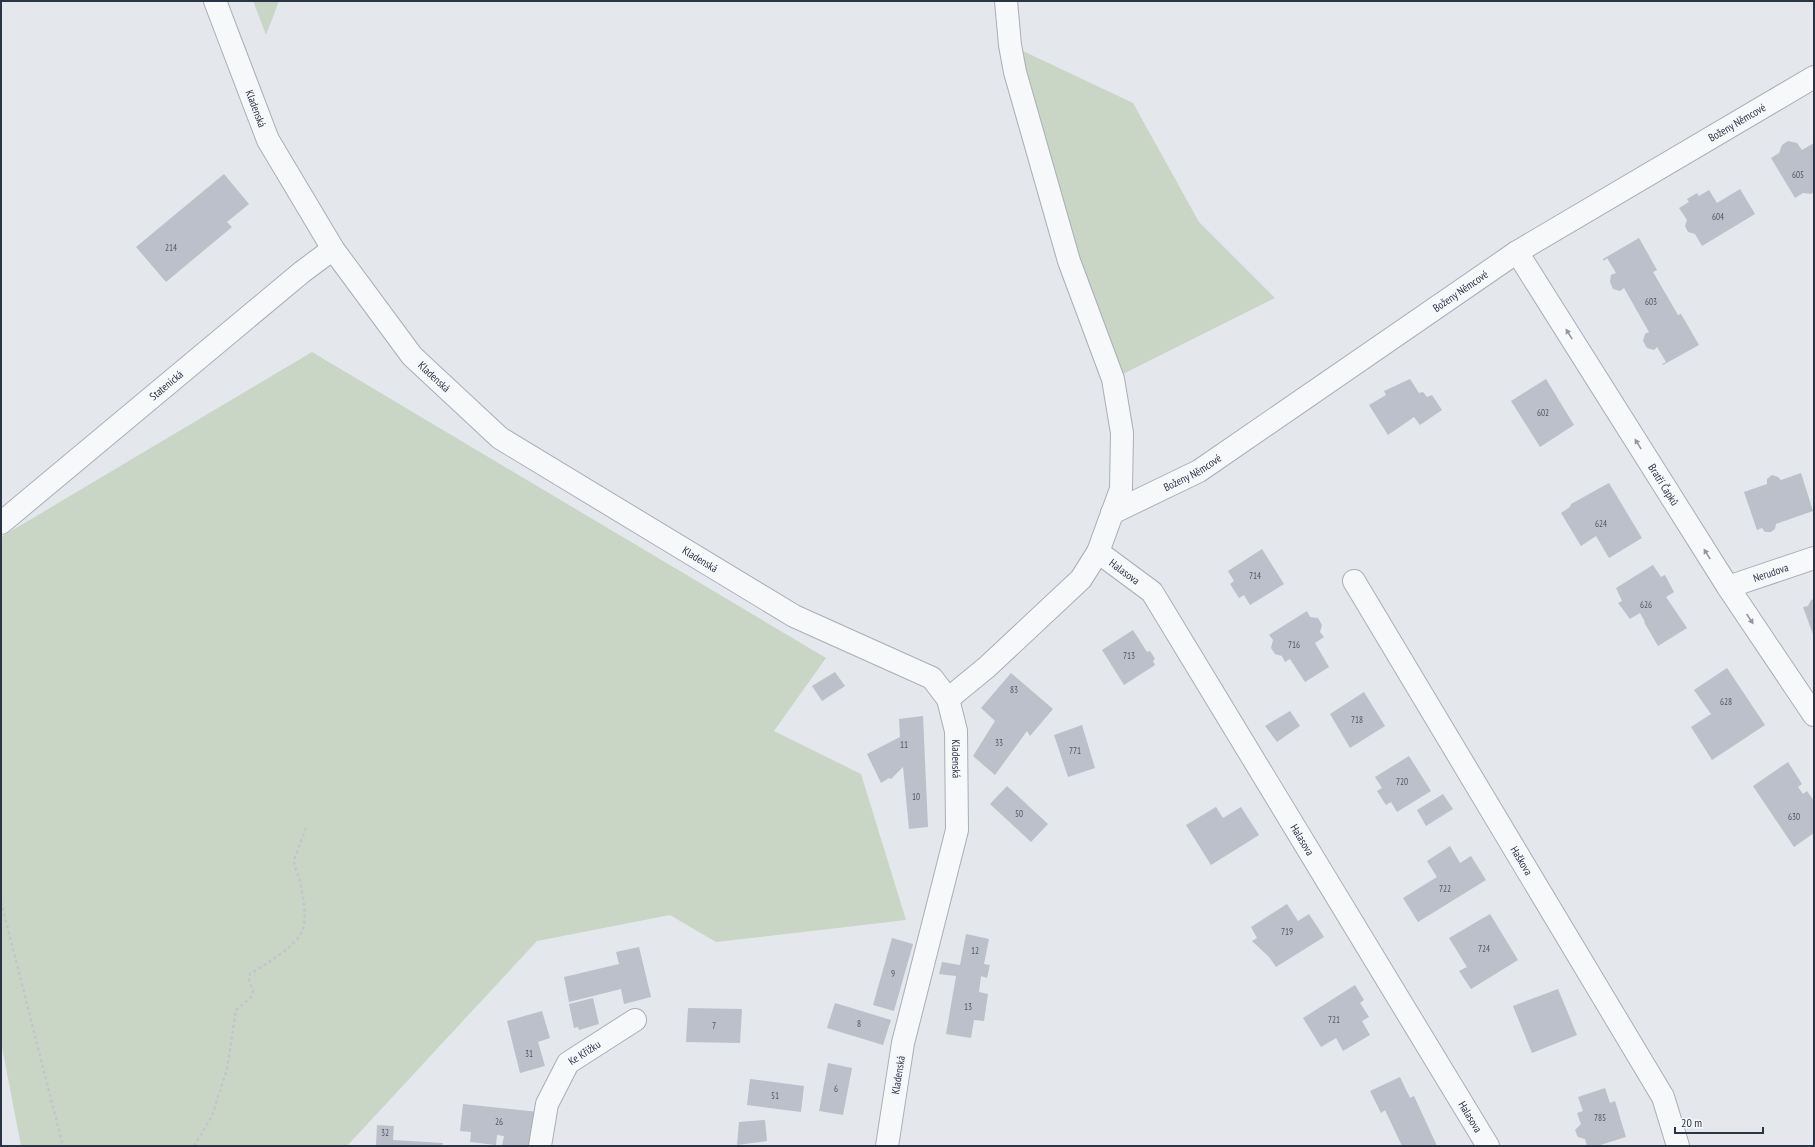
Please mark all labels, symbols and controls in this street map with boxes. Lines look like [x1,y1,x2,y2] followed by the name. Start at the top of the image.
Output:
[242,88,269,129] street label: Kladenská
[1706,100,1768,145] street label: Boženy Němcové
[1792,169,1804,180] house number: 605
[1712,211,1724,222] house number: 604
[165,242,177,253] house number: 214
[1430,267,1491,315] street label: Boženy Němcové
[1645,296,1657,307] house number: 603
[1565,328,1572,340] one-way arrow
[415,358,453,395] street label: Kladenská
[146,367,186,403] street label: Statenická
[1537,407,1549,418] house number: 602
[1634,439,1642,449] one-way arrow
[1161,451,1224,494] street label: Boženy Němcové
[1645,461,1682,508] street label: Bratří Čapků
[1595,518,1607,529] house number: 624
[680,543,721,575] street label: Kladenská
[1704,548,1711,560] one-way arrow
[1107,556,1142,587] street label: Halasova
[1751,560,1790,585] street label: Nerudova
[1249,570,1261,581] house number: 714
[1640,599,1652,610] house number: 626
[1746,614,1754,624] one-way arrow
[1288,639,1300,650] house number: 716
[1123,650,1135,661] house number: 713
[1010,684,1018,695] house number: 83
[1720,696,1732,707] house number: 628
[1351,714,1363,725] house number: 718
[995,737,1003,748] house number: 33
[900,739,908,750] house number: 11
[949,739,963,778] street label: Kladenská
[1069,745,1081,756] house number: 771
[1396,776,1408,787] house number: 720
[912,791,920,802] house number: 10
[1015,808,1023,819] house number: 50
[1788,811,1800,822] house number: 630
[1287,821,1317,858] street label: Halasova
[1507,844,1536,878] street label: Haškova
[1439,883,1451,894] house number: 722
[1281,926,1293,937] house number: 719
[1478,943,1490,954] house number: 724
[971,945,979,956] house number: 12
[891,968,895,979] house number: 9
[964,1001,972,1012] house number: 13
[1328,1014,1340,1025] house number: 721
[857,1018,861,1029] house number: 8
[712,1020,716,1031] house number: 7
[565,1037,603,1068] street label: Ke Křížku
[525,1048,533,1059] house number: 31
[888,1055,908,1095] street label: Kladenská
[834,1083,838,1094] house number: 6
[771,1090,779,1101] house number: 51
[1455,1098,1485,1135] street label: Halasova
[1675,1109,1763,1135] scale bar
[1594,1112,1606,1123] house number: 785
[1681,1115,1702,1130] text: 20 m
[495,1116,503,1127] house number: 26
[381,1127,389,1138] house number: 32

